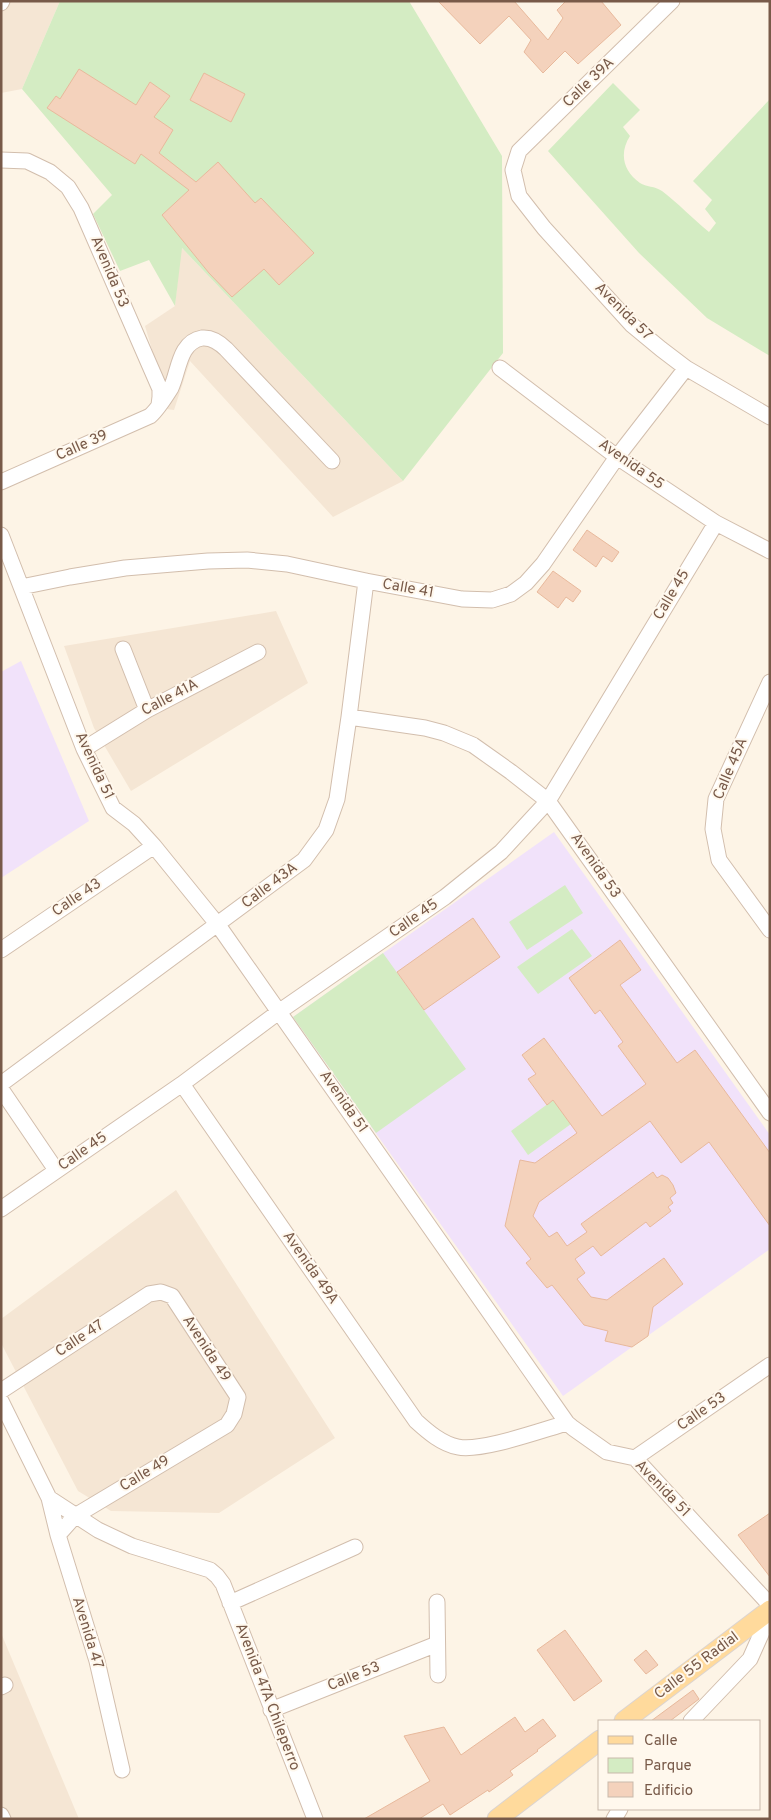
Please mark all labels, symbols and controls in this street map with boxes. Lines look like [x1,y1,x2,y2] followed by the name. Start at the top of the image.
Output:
[559,54,619,112] street label: Calle 39A
[85,233,133,311] street label: Avenida 53
[590,279,656,345] street label: Avenida 57
[53,426,111,466] street label: Calle 39
[594,435,668,495] street label: Avenida 55
[650,566,694,624] street label: Calle 45
[381,575,435,603] street label: Calle 41
[138,675,202,721] street label: Calle 41A
[70,729,118,803] street label: Avenida 51
[709,735,753,803] street label: Calle 45A
[566,830,624,902] street label: Avenida 53
[238,859,302,913] street label: Calle 43A
[49,875,105,921] street label: Calle 43
[386,895,442,943] street label: Calle 45
[314,1067,372,1137] street label: Avenida 51
[55,1128,111,1176] street label: Calle 45
[278,1228,342,1308] street label: Avenida 49A
[177,1312,235,1386] street label: Avenida 49
[52,1316,108,1362] street label: Calle 47
[674,1388,730,1436] street label: Calle 53
[116,1452,174,1496] street label: Calle 49
[630,1456,694,1522] street label: Avenida 51
[67,1595,107,1671] street label: Avenida 47
[230,1621,304,1773] street label: Avenida 47A Chileperro
[651,1628,743,1704] street label: Calle 55 Radial
[325,1658,383,1696] street label: Calle 53
[598,1720,761,1810] legend
[644,1732,678,1751] text: Calle
[644,1757,692,1776] text: Parque
[644,1782,693,1801] text: Edificio

